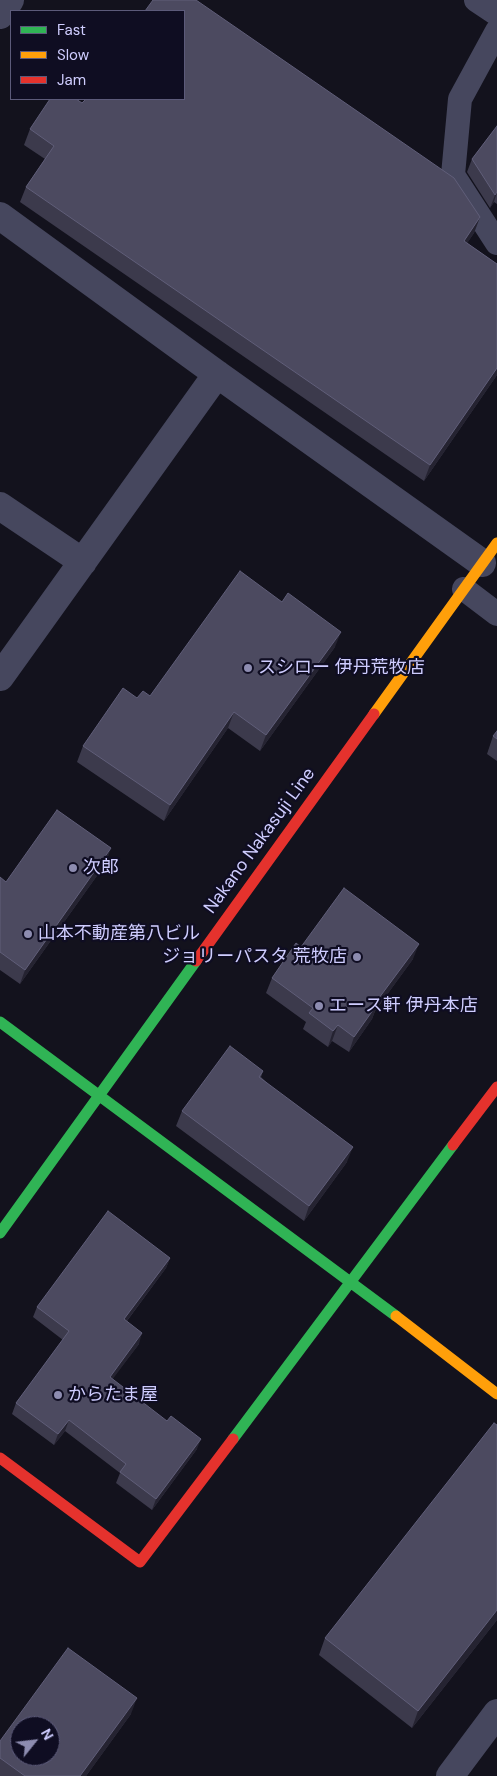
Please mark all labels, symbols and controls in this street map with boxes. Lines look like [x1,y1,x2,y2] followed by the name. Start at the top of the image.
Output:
[10,10,185,100] legend
[57,20,86,40] text: Fast
[57,45,89,65] text: Slow
[57,70,86,90] text: Jam
[258,657,425,679] place label: スシロー 伊丹荒牧店
[242,662,254,674] marker: スシロー 伊丹荒牧店
[200,764,320,918] street label: Nakano Nakasuji Line
[83,857,119,879] place label: 次郎
[67,862,79,874] marker: 次郎
[38,923,200,945] place label: 山本不動産第八ビル
[22,928,34,940] marker: 山本不動産第八ビル
[162,946,347,968] place label: ジョリーパスタ 荒牧店
[351,951,363,963] marker: ジョリーパスタ 荒牧店
[329,995,478,1017] place label: エース軒 伊丹本店
[313,1000,325,1012] marker: エース軒 伊丹本店
[68,1384,158,1406] place label: からたま屋
[52,1389,64,1401] marker: からたま屋
[10,1716,60,1766] north arrow
[37,1725,58,1743] text: N

